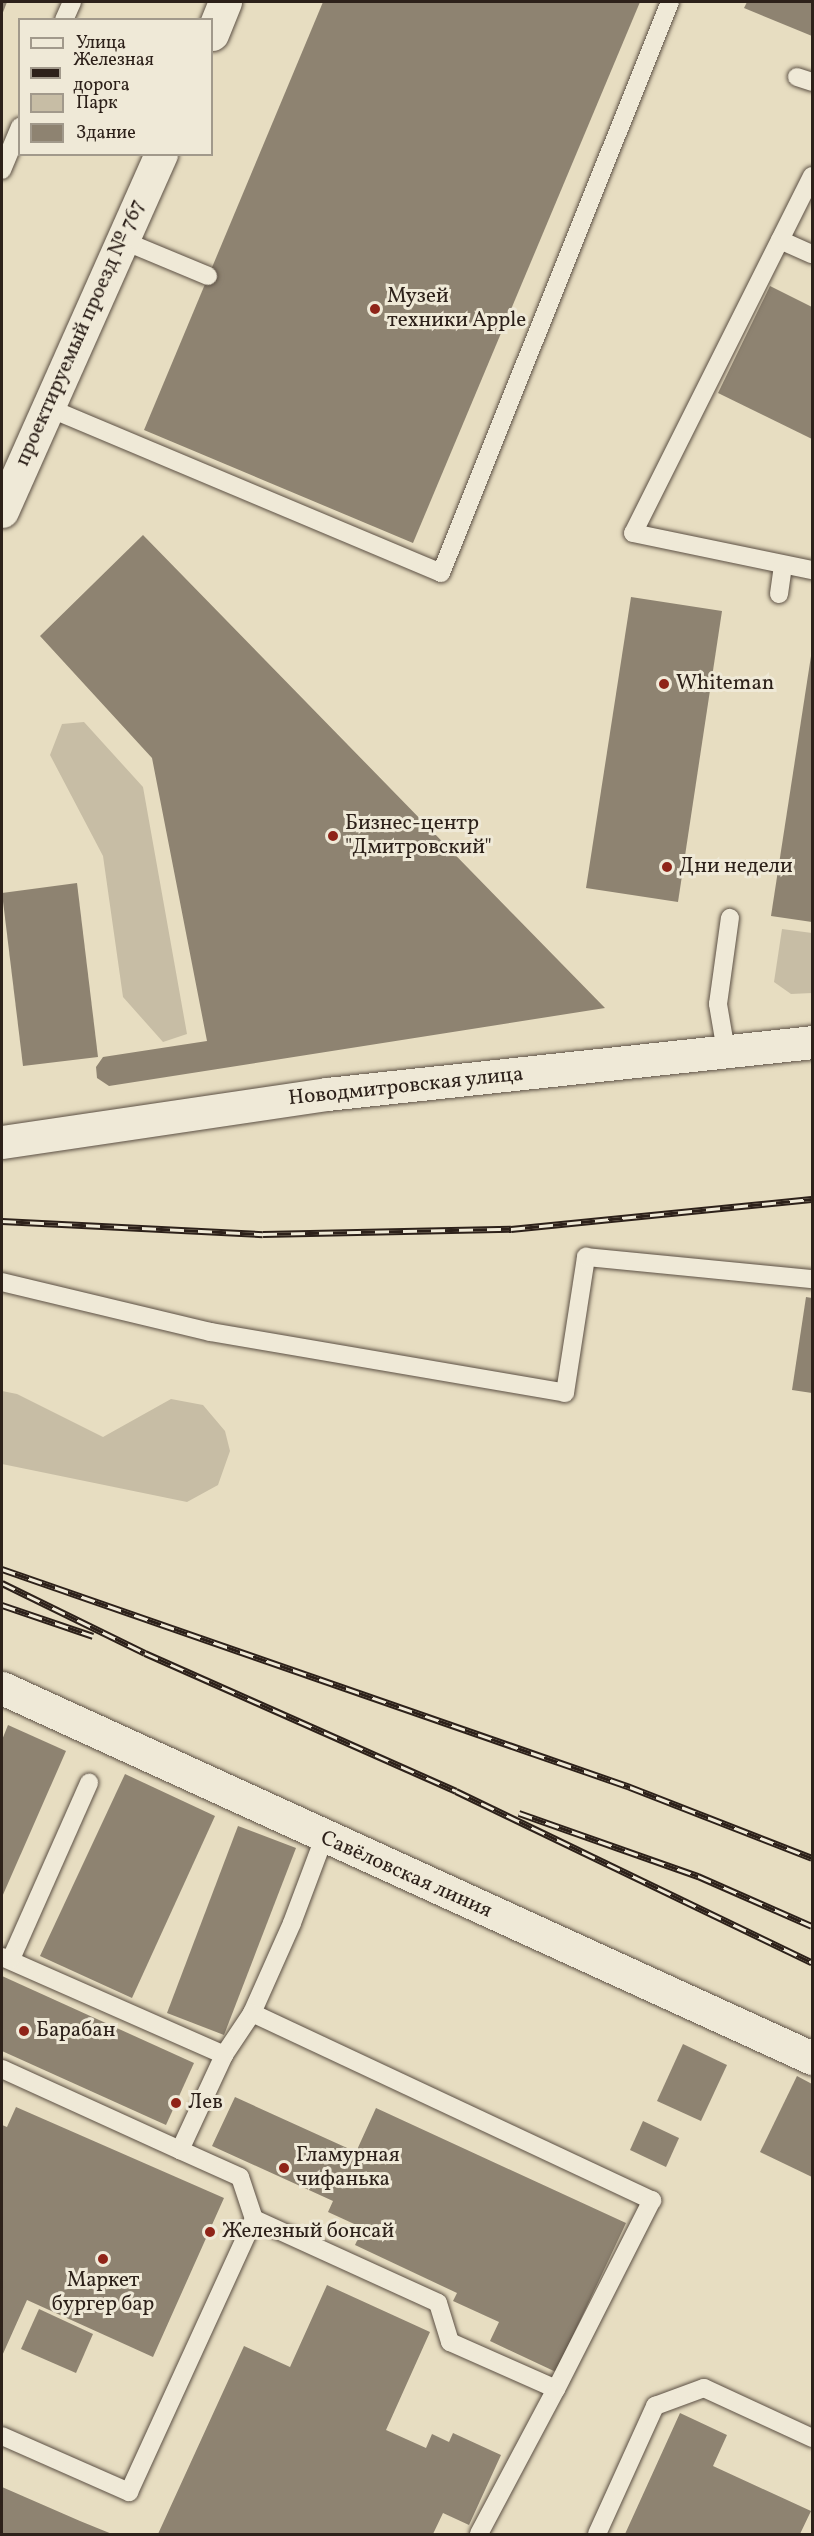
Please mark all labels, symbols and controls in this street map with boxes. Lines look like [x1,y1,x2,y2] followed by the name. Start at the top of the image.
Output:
[18,18,213,156] legend
[76,31,126,56] text: Улица
[73,48,154,98] text: Железная дорога
[76,91,118,116] text: Парк
[76,121,136,146] text: Здание
[11,196,151,470] street label: проектируемый проезд № 767
[387,284,526,334] place label: Музей техники Apple
[368,302,382,316] marker: Музей техники Apple
[676,671,774,697] place label: Whiteman
[657,677,671,691] marker: Whiteman
[345,811,492,861] place label: Бизнес-центр "Дмитровский"
[326,829,340,843] marker: Бизнес-центр "Дмитровский"
[679,854,793,880] place label: Дни недели
[660,860,674,874] marker: Дни недели
[287,1062,525,1112] street label: Новодмитровская улица
[316,1826,496,1924] street label: Савёловская линия
[36,2018,116,2044] place label: Барабан
[17,2024,31,2038] marker: Барабан
[188,2090,223,2116] place label: Лев
[169,2096,183,2110] marker: Лев
[296,2143,400,2193] place label: Гламурная чифанька
[277,2161,291,2175] marker: Гламурная чифанька
[222,2219,394,2245] place label: Железный бонсай
[203,2225,217,2239] marker: Железный бонсай
[96,2252,110,2266] marker: Маркет бургер бар
[52,2268,154,2318] place label: Маркет бургер бар

